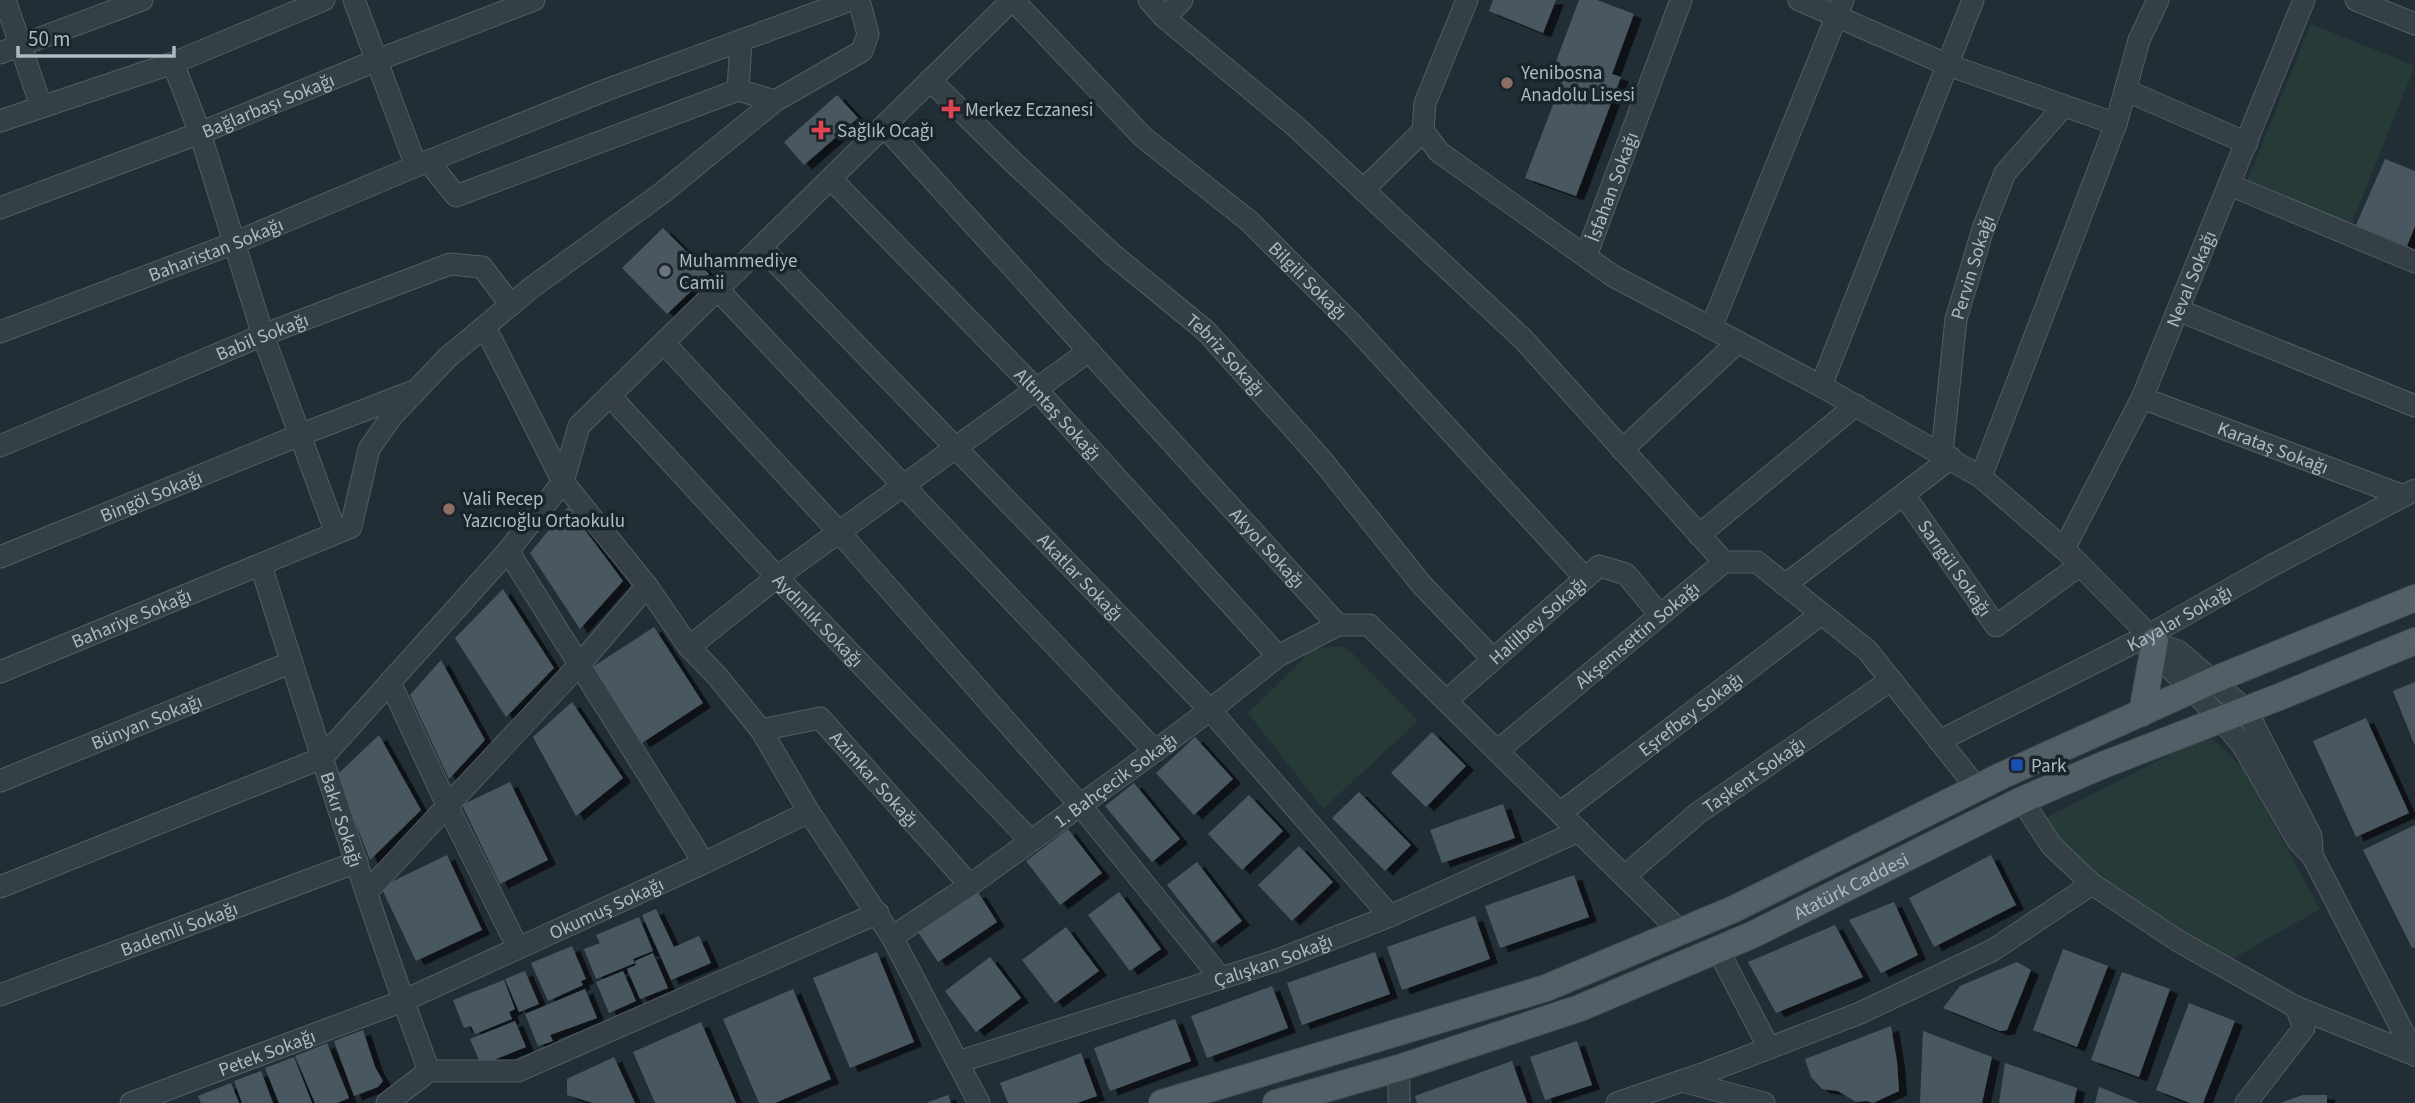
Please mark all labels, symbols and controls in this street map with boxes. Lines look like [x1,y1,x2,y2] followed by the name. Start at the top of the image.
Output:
[18,14,173,58] scale bar
[28,24,70,54] text: 50 m
[1520,60,1635,109] place label: Yenibosna Anadolu Lisesi
[198,67,339,146] street label: Bağlarbaşı Sokağı
[1499,75,1515,91] marker: Yenibosna Anadolu Lisesi
[965,97,1093,124] place label: Merkez Eczanesi
[943,101,959,117] marker: Merkez Eczanesi
[837,118,934,145] place label: Sağlık Ocağı
[811,120,831,140] marker: Sağlık Ocağı
[1580,128,1646,246] street label: İsfahan Sokağı
[1945,211,2002,323] street label: Pervin Sokağı
[145,212,288,289] street label: Baharistan Sokağı
[2160,227,2224,331] street label: Neval Sokağı
[1262,236,1353,327] street label: Bilgili Sokağı
[679,248,797,297] place label: Muhammediye Camii
[657,263,673,279] marker: Muhammediye Camii
[212,307,313,368] street label: Babil Sokağı
[1179,308,1271,403] street label: Tebriz Sokağı
[1008,363,1107,468] street label: Altıntaş Sokağı
[2213,415,2332,482] street label: Karataş Sokağı
[96,464,207,530] street label: Bingöl Sokağı
[462,486,625,535] place label: Vali Recep Yazıcıoğlu Ortaokulu
[441,501,457,517] marker: Vali Recep Yazıcıoğlu Ortaokulu
[1222,502,1310,595] street label: Akyol Sokağı
[1910,515,1997,623] street label: Sarıgül Sokağı
[1030,528,1129,628] street label: Akatlar Sokağı
[766,568,869,674] street label: Aydınlık Sokağı
[1484,571,1593,672] street label: Halilbey Sokağı
[1570,576,1706,696] street label: Akşemsettin Sokağı
[2122,579,2238,659] street label: Kayalar Sokağı
[68,582,196,656] street label: Bahariye Sokağı
[1633,666,1749,764] street label: Eşrefbey Sokağı
[87,688,207,757] street label: Bünyan Sokağı
[823,726,924,834] street label: Azimkar Sokağı
[1049,727,1183,835] street label: 1. Bahçecik Sokağı
[1698,731,1811,821] street label: Taşkent Sokağı
[2031,753,2067,780] place label: Park
[2009,757,2025,773] marker: Park
[313,769,369,871] street label: Bakır Sokağı
[1789,847,1914,927] street label: Atatürk Caddesi
[545,871,669,947] street label: Okumuş Sokağı
[117,896,242,964] street label: Bademli Sokağı
[1210,928,1337,995] street label: Çalışkan Sokağı
[215,1023,320,1084] street label: Petek Sokağı

